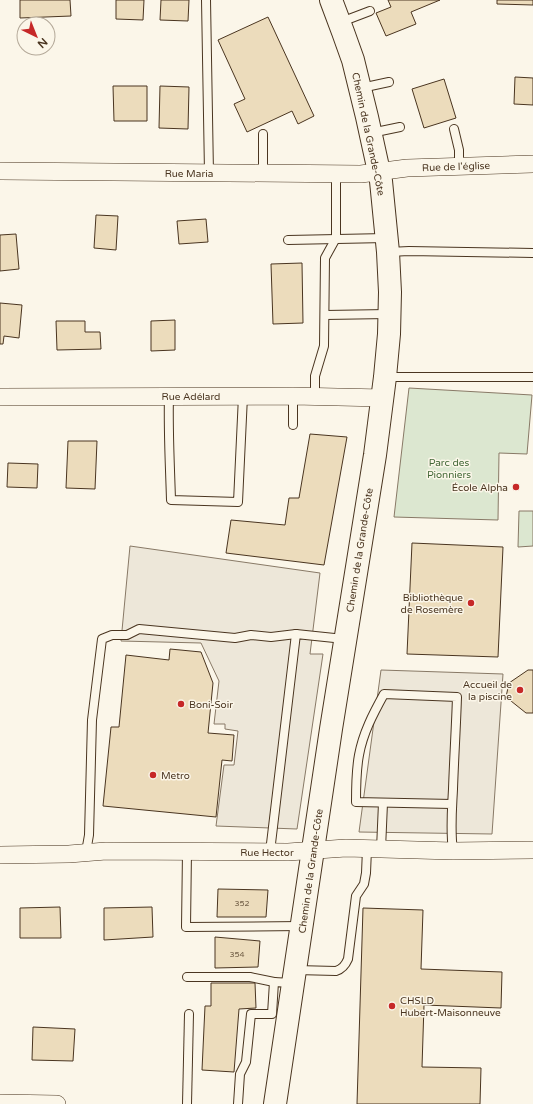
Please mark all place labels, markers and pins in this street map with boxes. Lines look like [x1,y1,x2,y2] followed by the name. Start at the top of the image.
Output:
[452,482,508,494] place label: École Alpha
[511,482,521,492] marker: École Alpha
[401,592,463,616] place label: Bibliothèque de Rosemère
[466,598,476,608] marker: Bibliothèque de Rosemère
[463,679,512,703] place label: Accueil de la piscine
[515,685,525,695] marker: Accueil de la piscine
[176,699,186,709] marker: Boni-Soir
[189,699,233,711] place label: Boni-Soir
[148,770,158,780] marker: Metro
[161,770,190,782] place label: Metro
[400,995,501,1019] place label: CHSLD Hubert-Maisonneuve
[387,1001,397,1011] marker: CHSLD Hubert-Maisonneuve

